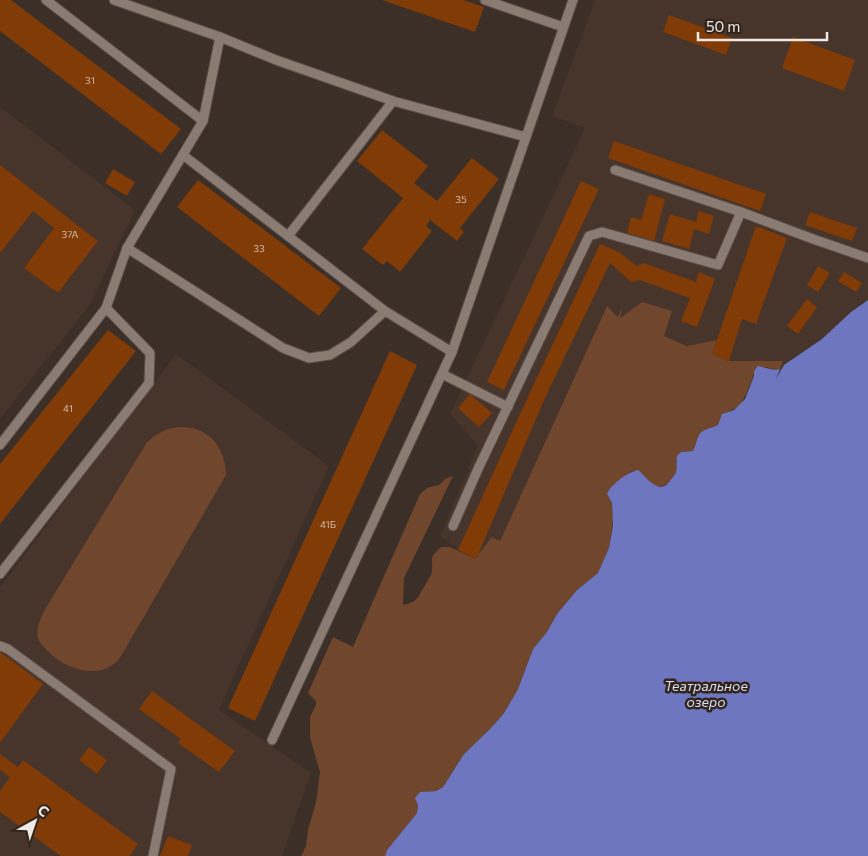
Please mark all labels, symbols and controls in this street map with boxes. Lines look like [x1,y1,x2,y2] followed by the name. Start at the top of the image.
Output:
[698,10,827,42] scale bar
[706,17,740,35] text: 50 m
[85,74,95,86] house number: 31
[455,193,467,205] house number: 35
[62,228,79,240] house number: 37А
[253,242,265,254] house number: 33
[63,402,73,414] house number: 41
[320,518,336,530] house number: 41Б
[664,677,748,710] water label: Театральное озеро
[10,796,60,846] north arrow
[35,801,53,820] text: С

